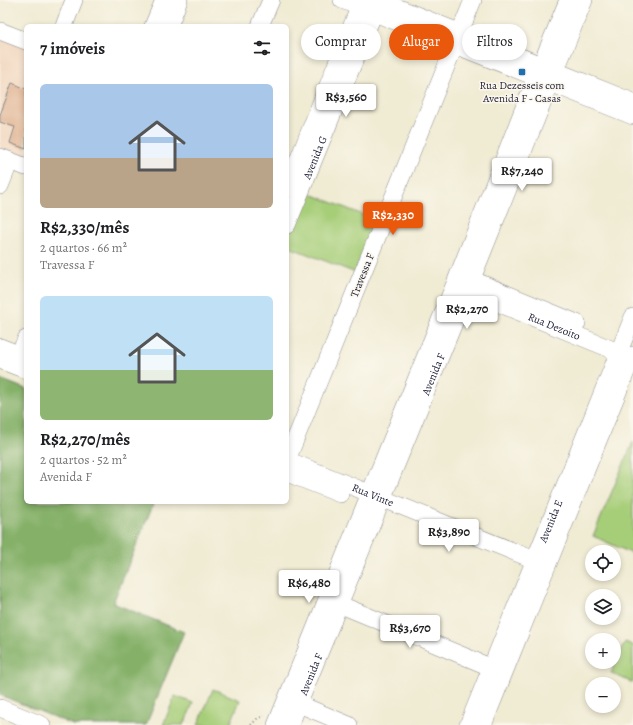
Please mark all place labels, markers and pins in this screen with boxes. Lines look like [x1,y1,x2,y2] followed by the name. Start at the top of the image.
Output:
[517,67,527,77] marker: Rua Dezesseis com Avenida F - Casas
[480,78,564,106] place label: Rua Dezesseis com Avenida F - Casas
[309,84,383,118] pin: R$3,560
[485,158,559,192] pin: R$7,240
[356,202,430,236] pin: R$2,330
[430,296,504,330] pin: R$2,270
[412,519,486,553] pin: R$3,890
[272,570,346,604] pin: R$6,480
[373,615,447,649] pin: R$3,670

